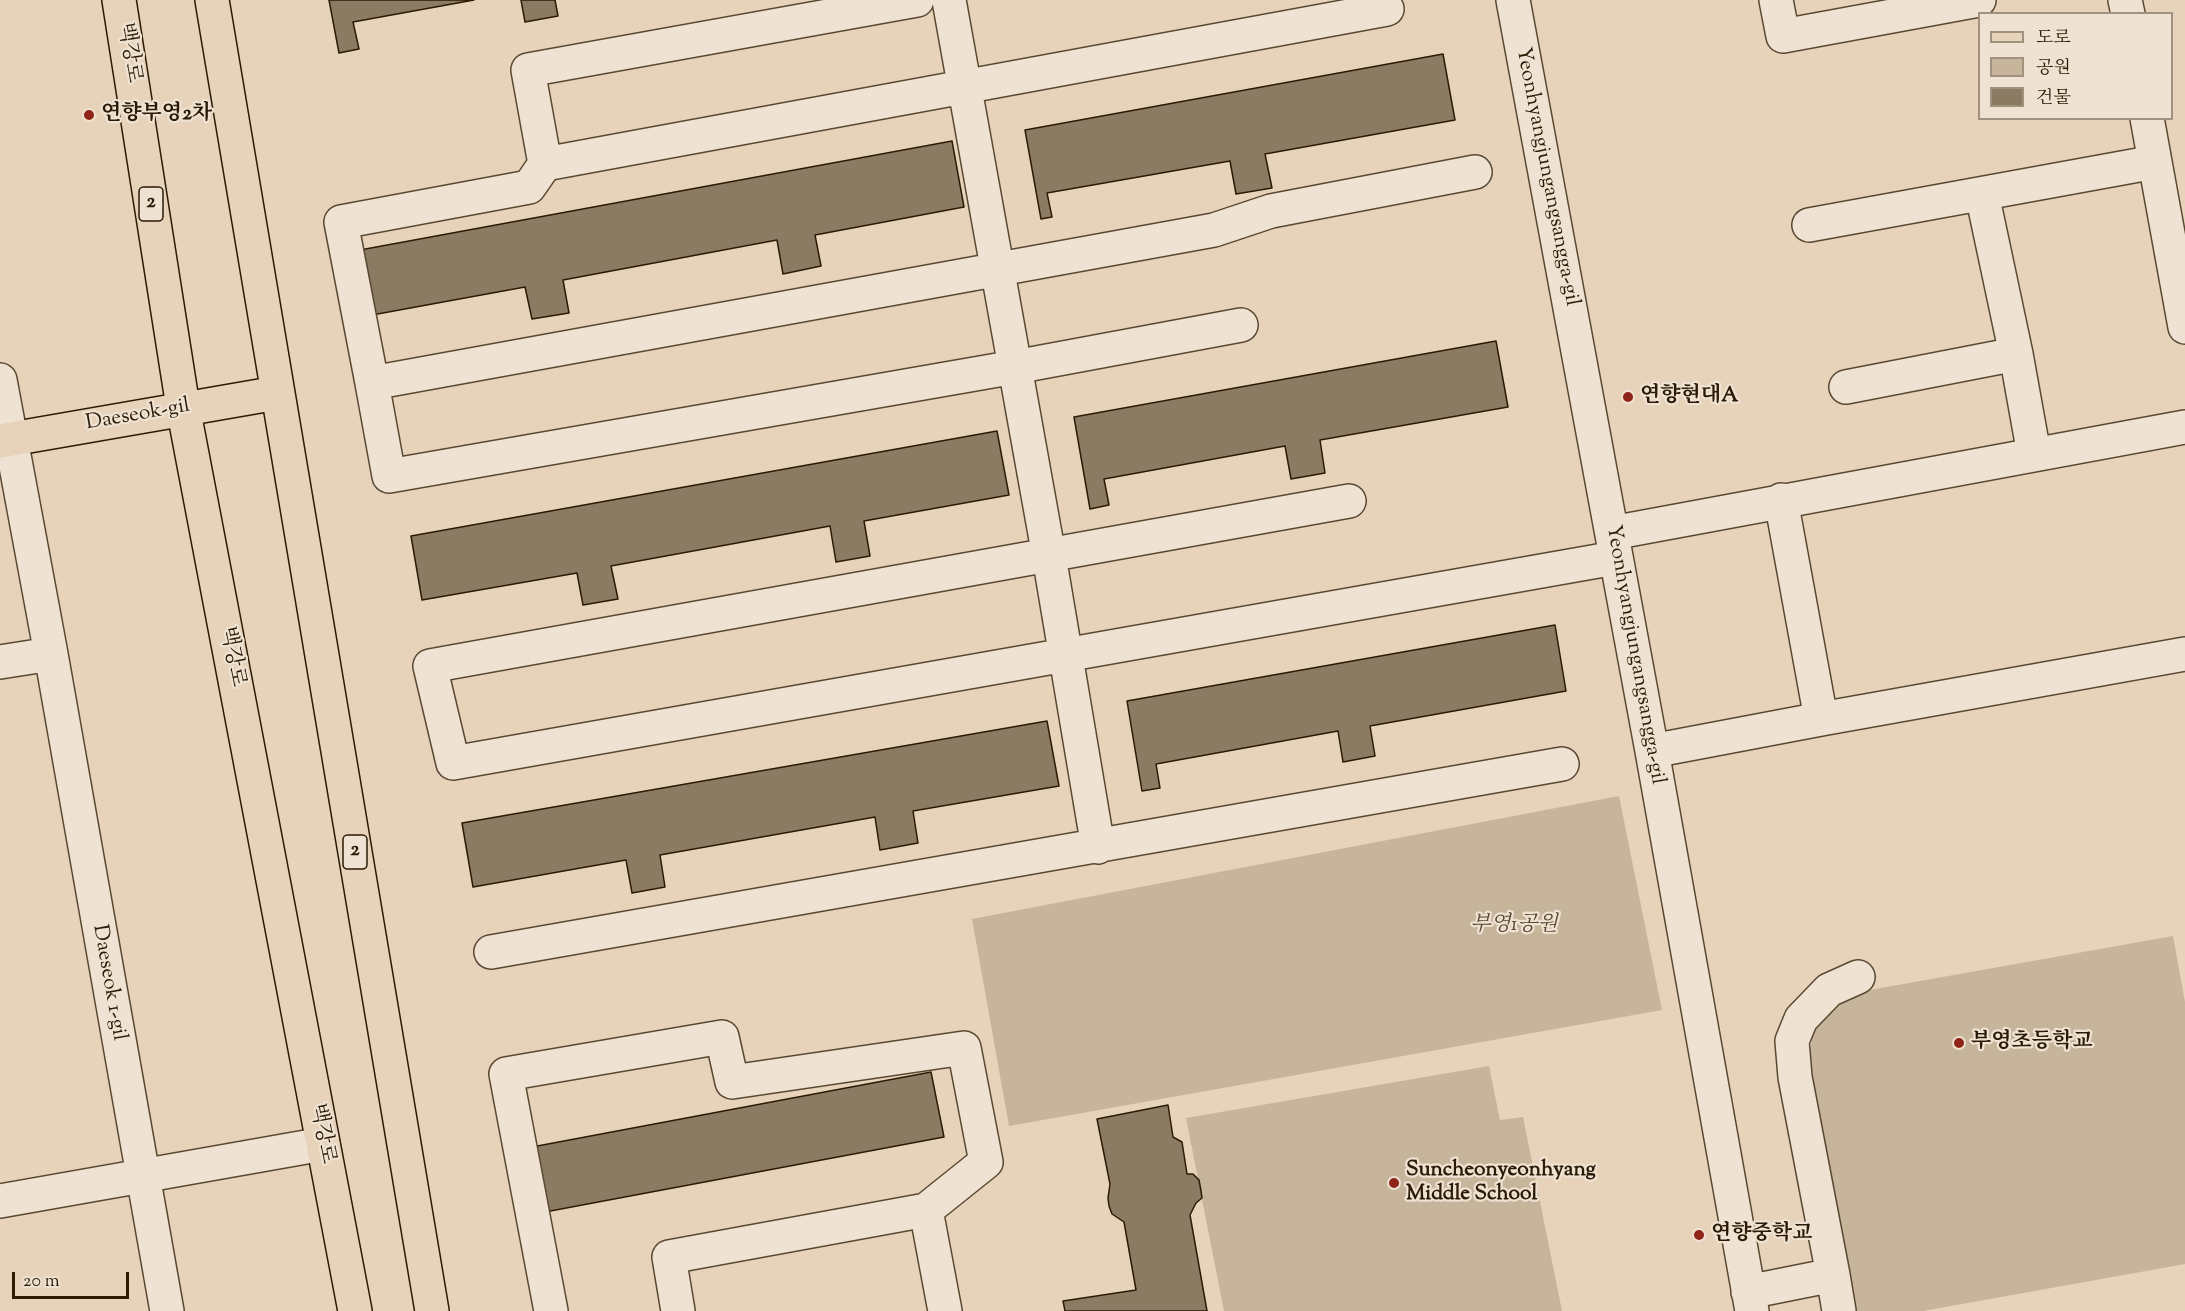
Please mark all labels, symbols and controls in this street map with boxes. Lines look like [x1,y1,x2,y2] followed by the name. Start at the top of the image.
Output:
[1978,12,2173,120] legend
[111,21,145,85] street label: 백강로
[2036,26,2071,52] text: 도로
[1509,46,1583,308] street label: Yeonhyangjungangsangga-gil
[2036,56,2071,82] text: 공원
[2036,86,2071,112] text: 건물
[101,102,212,128] place label: 연향부영2차
[82,108,96,122] marker: 연향부영2차
[139,187,163,221] road number: 2
[1640,384,1738,410] place label: 연향현대A
[1621,390,1635,404] marker: 연향현대A
[84,394,192,438] street label: Daeseok-gil
[1599,523,1669,787] street label: Yeonhyangjungangsangga-gil
[213,625,249,689] street label: 백강로
[343,835,367,869] road number: 2
[1470,913,1558,939] park label: 부영1공원
[85,923,131,1043] street label: Daeseok 1-gil
[1971,1030,2093,1056] place label: 부영초등학교
[1952,1036,1966,1050] marker: 부영초등학교
[303,1102,339,1166] street label: 백강로
[1406,1158,1596,1208] place label: Suncheonyeonhyang Middle School
[1387,1176,1401,1190] marker: Suncheonyeonhyang Middle School
[1711,1222,1812,1248] place label: 연향중학교
[1692,1228,1706,1242] marker: 연향중학교
[15,1260,132,1298] scale bar
[23,1269,60,1295] text: 20 m

